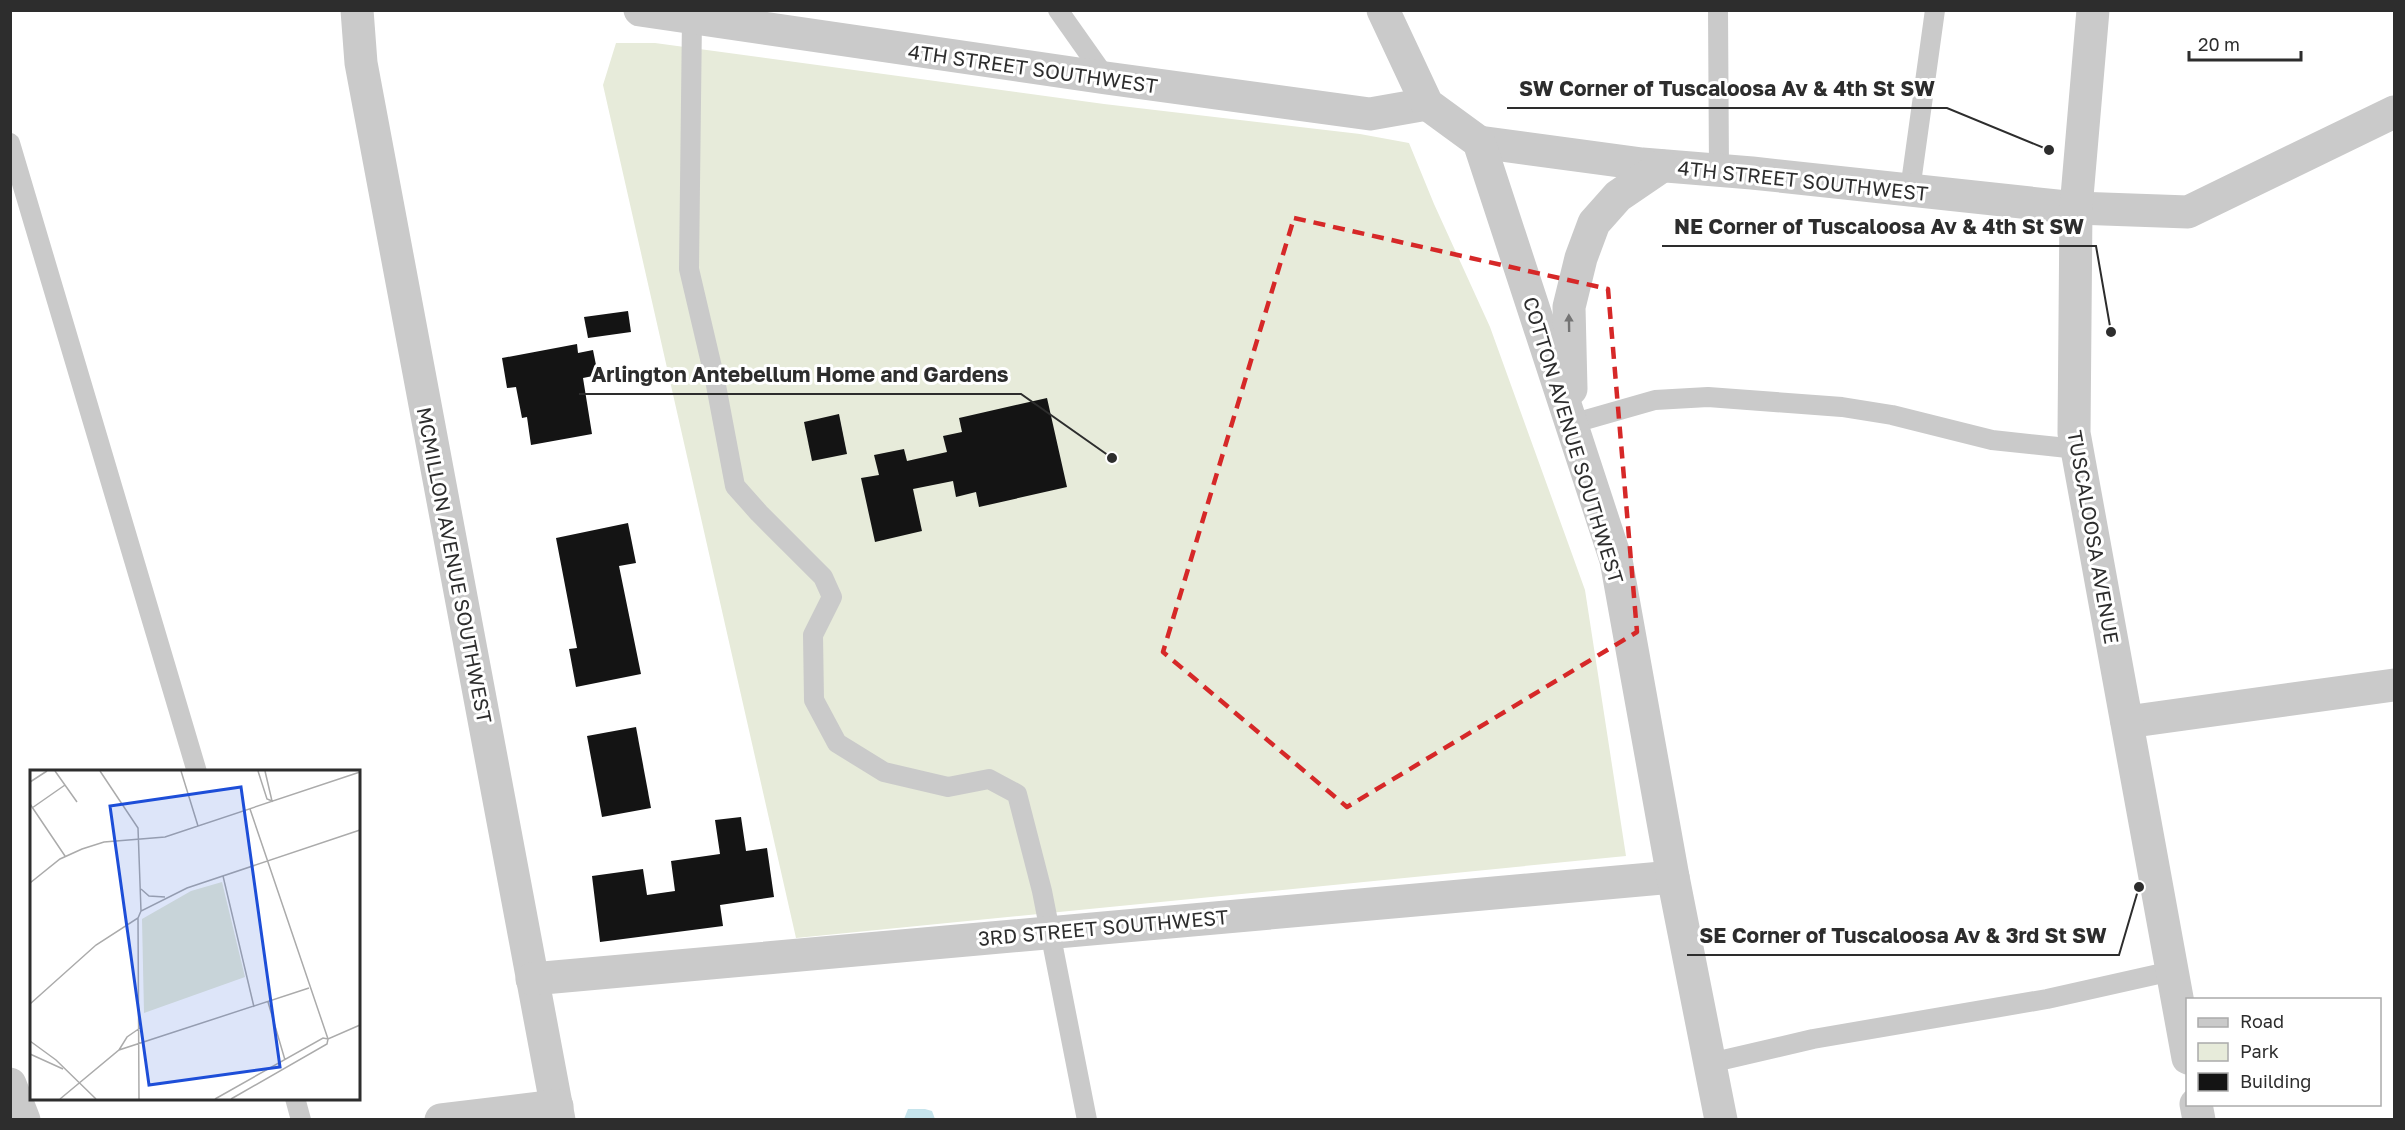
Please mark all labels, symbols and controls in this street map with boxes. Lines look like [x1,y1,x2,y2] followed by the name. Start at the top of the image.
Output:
[2189,24,2302,62] scale bar
[2198,33,2240,55] text: 20 m
[907,39,1159,97] street label: 4TH STREET SOUTHWEST
[1507,69,1947,108] callout: SW Corner of Tuscaloosa Av & 4th St SW
[1519,75,1935,101] text: SW Corner of Tuscaloosa Av & 4th St SW
[1677,155,1929,205] street label: 4TH STREET SOUTHWEST
[1662,207,2096,246] callout: NE Corner of Tuscaloosa Av & 4th St SW
[1674,213,2084,239] text: NE Corner of Tuscaloosa Av & 4th St SW
[1519,294,1629,586] street label: COTTON AVENUE SOUTHWEST
[1564,314,1574,333] one-way arrow
[579,355,1021,394] callout: Arlington Antebellum Home and Gardens
[591,361,1009,387] text: Arlington Antebellum Home and Gardens
[413,405,497,725] street label: MCMILLON AVENUE SOUTHWEST
[2063,428,2125,646] street label: TUSCALOOSA AVENUE
[30,770,360,1100] inset map
[977,904,1229,950] street label: 3RD STREET SOUTHWEST
[1687,916,2119,955] callout: SE Corner of Tuscaloosa Av & 3rd St SW
[1699,922,2107,948] text: SE Corner of Tuscaloosa Av & 3rd St SW
[2186,998,2381,1106] legend
[2240,1010,2284,1032] text: Road
[2240,1040,2279,1062] text: Park
[2240,1070,2311,1092] text: Building

